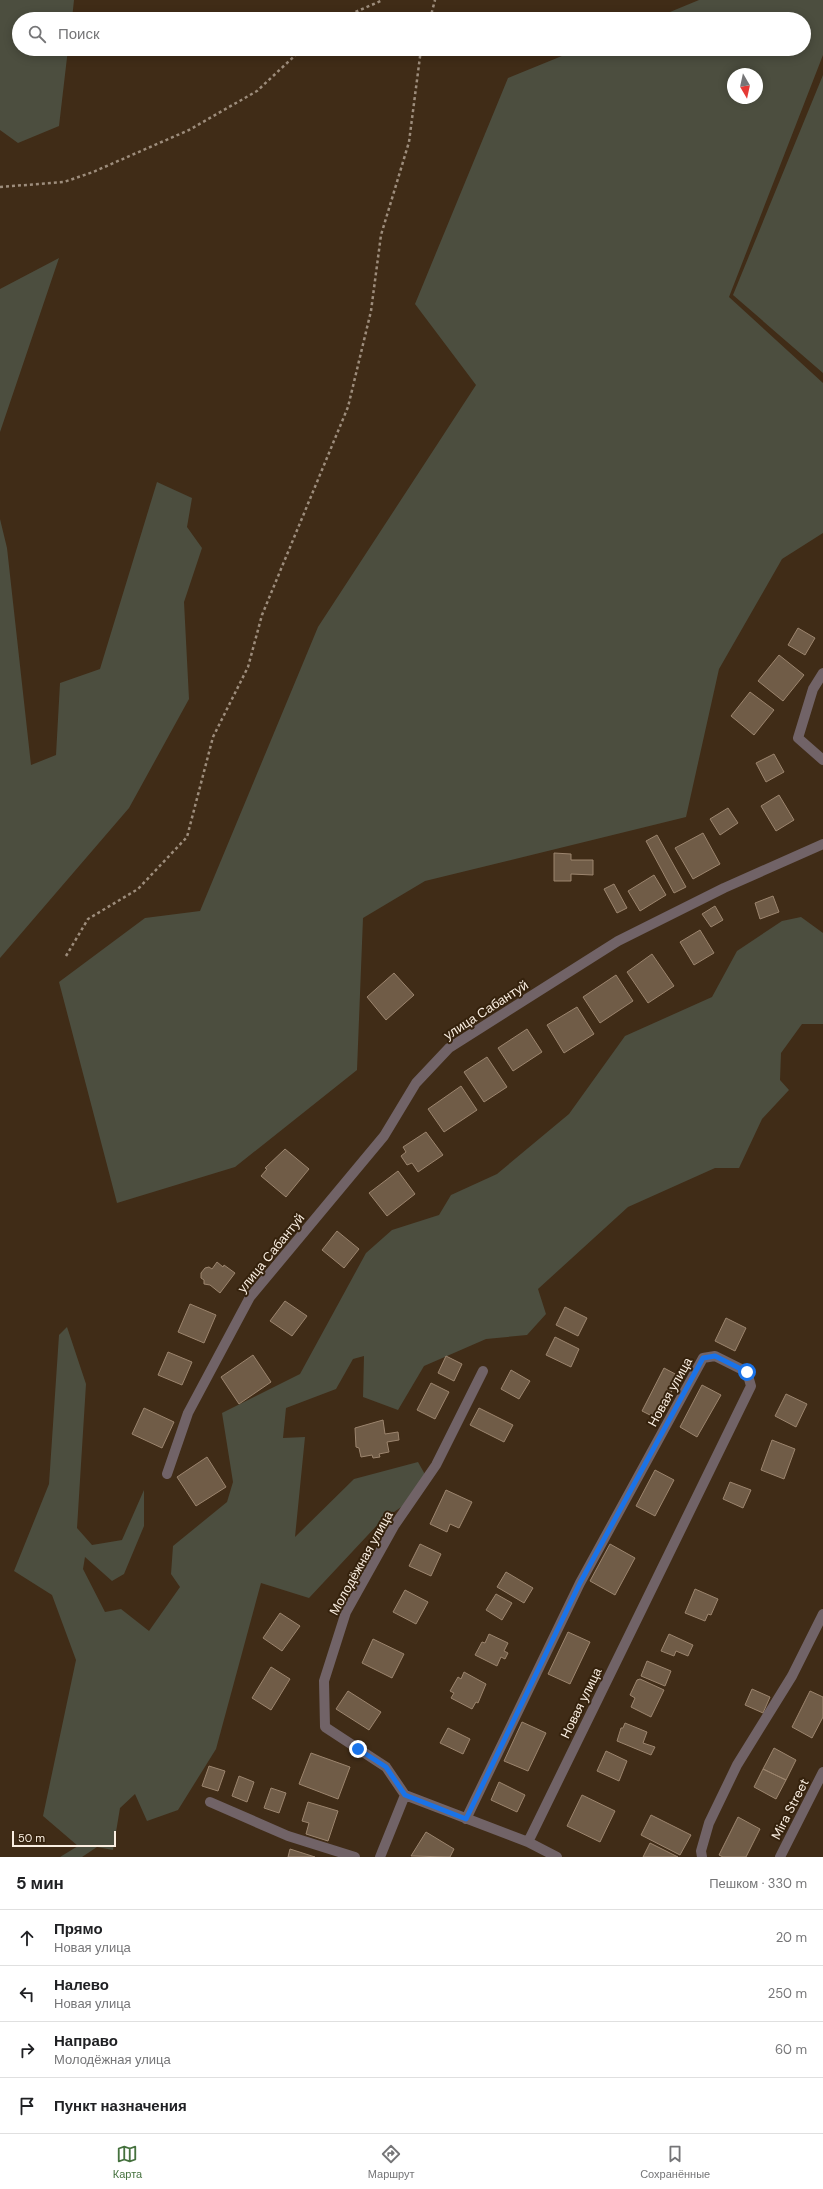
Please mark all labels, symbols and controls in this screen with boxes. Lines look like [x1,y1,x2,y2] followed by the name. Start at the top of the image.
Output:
[12,12,811,56] search box
[26,23,48,45] icon: search
[58,24,100,44] text: Поиск
[727,68,763,104] north arrow
[441,976,531,1044] street label: улица Сабантуй
[234,1210,308,1296] street label: улица Сабантуй
[644,1354,696,1430] street label: Новая улица
[738,1363,756,1381] route start
[325,1507,397,1618] street label: Молодёжная улица
[557,1664,606,1741] street label: Новая улица
[349,1740,367,1758] route end
[767,1776,813,1842] street label: Mira Street
[12,1829,116,1848] scale bar
[18,1831,45,1845] text: 50 m
[16,1872,64,1894] text: 5 мин
[709,1875,807,1892] text: Пешком · 330 m
[54,1919,103,1939] text: Прямо
[16,1927,38,1949] icon: ahead
[776,1929,807,1946] text: 20 m
[54,1939,131,1956] text: Новая улица
[54,1975,109,1995] text: Налево
[16,1983,38,2005] icon: left
[768,1985,807,2002] text: 250 m
[54,1995,131,2012] text: Новая улица
[54,2031,118,2051] text: Направо
[16,2039,38,2061] icon: right
[775,2041,807,2058] text: 60 m
[54,2051,171,2068] text: Молодёжная улица
[16,2095,38,2117] icon: arrive
[54,2096,187,2116] text: Пункт назначения
[113,2143,142,2181] tab: Карта
[368,2143,415,2181] tab: Маршрут
[640,2143,710,2181] tab: Сохранённые

